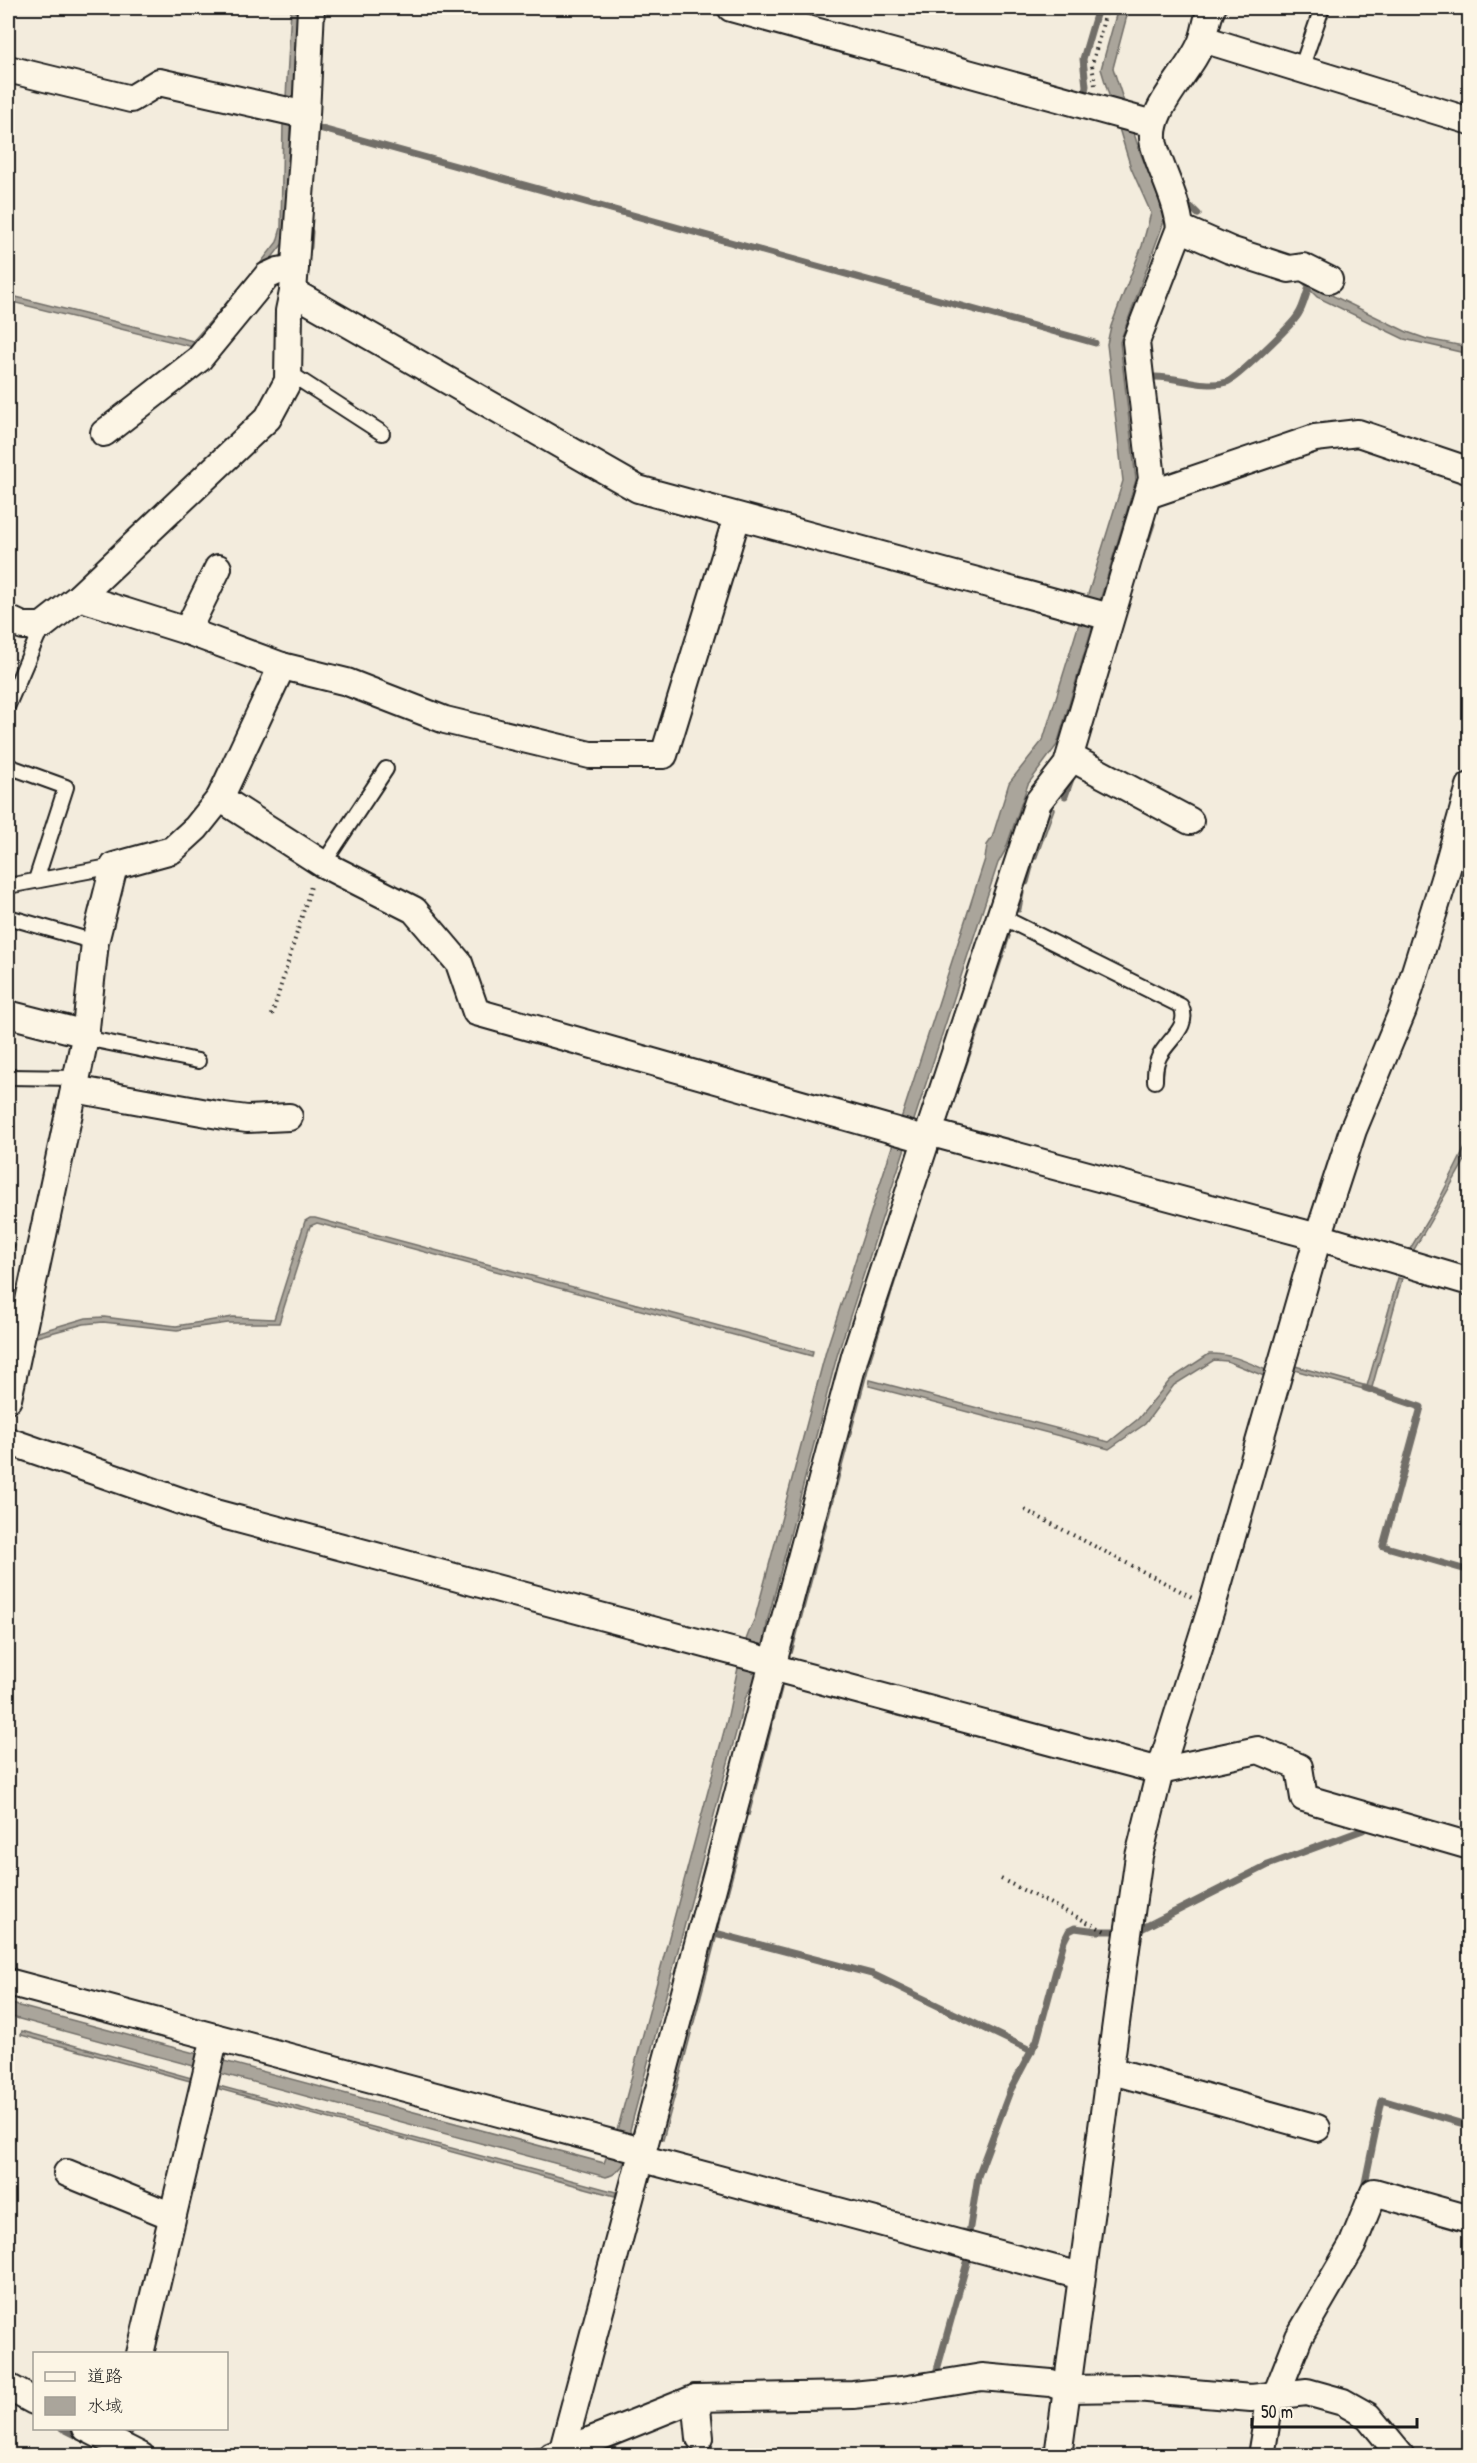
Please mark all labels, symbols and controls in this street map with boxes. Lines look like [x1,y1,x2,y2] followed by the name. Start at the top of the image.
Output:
[33,2352,228,2430] legend
[87,2363,123,2388] text: 道路
[1252,2391,1417,2429] scale bar
[87,2393,123,2418] text: 水域
[1261,2399,1293,2424] text: 50 m

